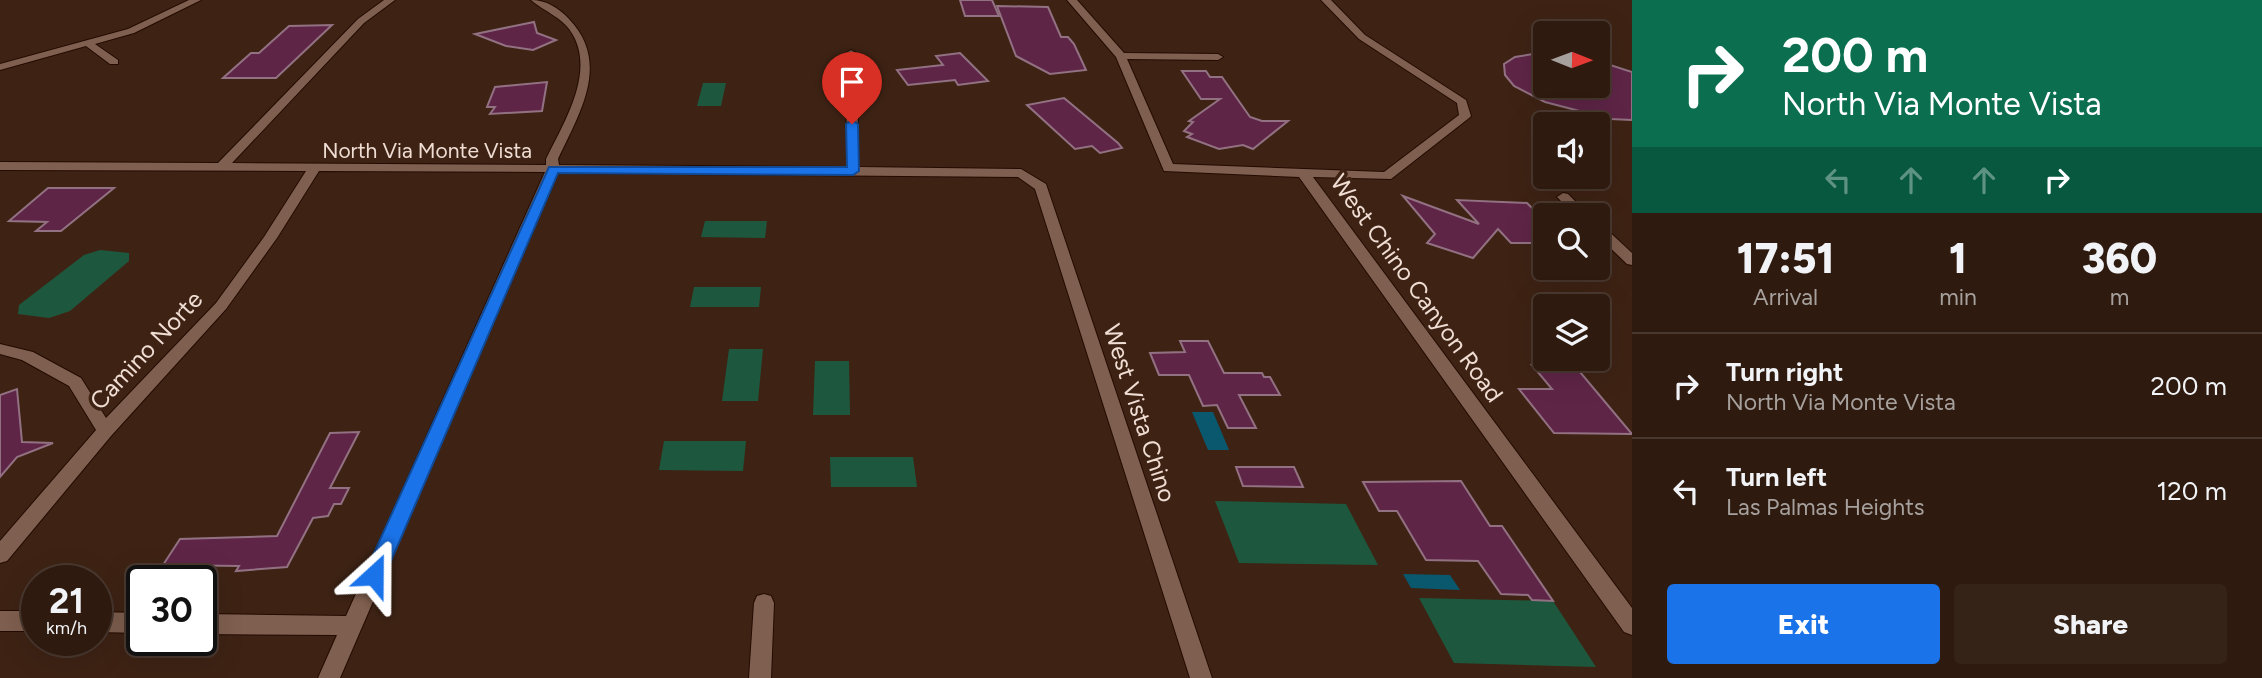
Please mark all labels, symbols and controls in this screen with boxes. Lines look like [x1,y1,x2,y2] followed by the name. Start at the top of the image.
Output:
[1533,21,1610,98] north arrow
[1533,21,1610,371] map controls
[1782,25,1928,84] text: 200 m
[1667,28,1758,119] icon: right
[822,52,882,124] pin
[833,63,871,101] icon: arrive
[1782,85,2102,123] text: North Via Monte Vista
[1533,112,1610,189] button: sound
[322,138,532,163] street label: North Via Monte Vista
[1819,161,1857,199] icon: left
[1892,161,1930,199] icon: ahead
[1965,161,2003,199] icon: ahead
[2038,161,2076,199] icon: right
[1325,168,1509,408] street label: West Chino Canyon Road
[1533,203,1610,280] button: search
[1737,233,1834,284] text: 17:51
[1949,233,1967,284] text: 1
[2082,233,2157,284] text: 360
[1753,283,1818,311] text: Arrival
[1939,283,1977,311] text: min
[2110,283,2129,311] text: m
[84,285,208,415] street label: Camino Norte
[1533,294,1610,371] button: layers
[1098,320,1182,506] street label: West Vista Chino
[1726,356,1843,388] text: Turn right
[1667,367,1705,405] icon: right
[2151,370,2227,402] text: 200 m
[1726,388,1956,416] text: North Via Monte Vista
[1726,461,1827,493] text: Turn left
[1667,472,1705,510] icon: left
[2157,475,2227,507] text: 120 m
[1726,493,1925,521] text: Las Palmas Heights
[337,538,411,612] position arrow
[126,565,217,656] speed limit sign: 30
[49,580,84,622] text: 21
[1667,584,1940,664] button: Exit
[1954,584,2227,664] button: Share
[46,617,87,639] text: km/h

